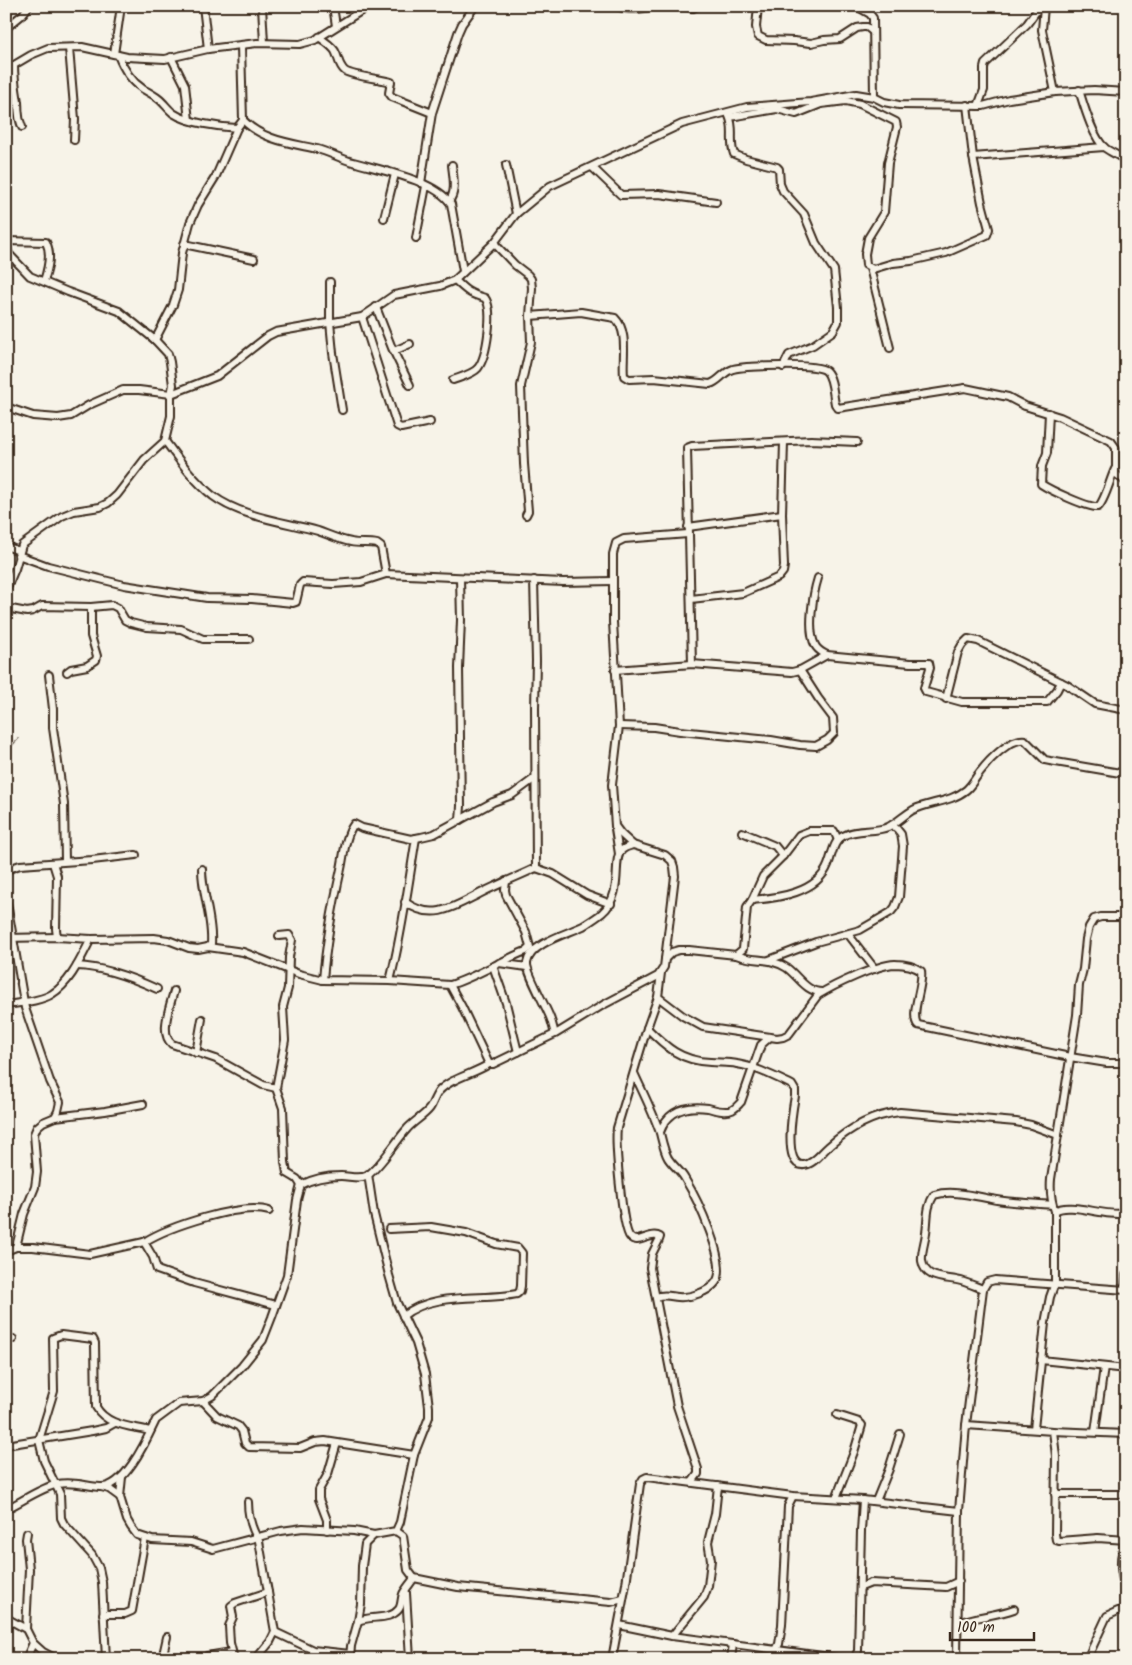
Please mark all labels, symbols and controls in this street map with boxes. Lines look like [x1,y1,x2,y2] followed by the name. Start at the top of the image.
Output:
[950,1610,1033,1642] scale bar
[957,1616,995,1640] text: 100 m

